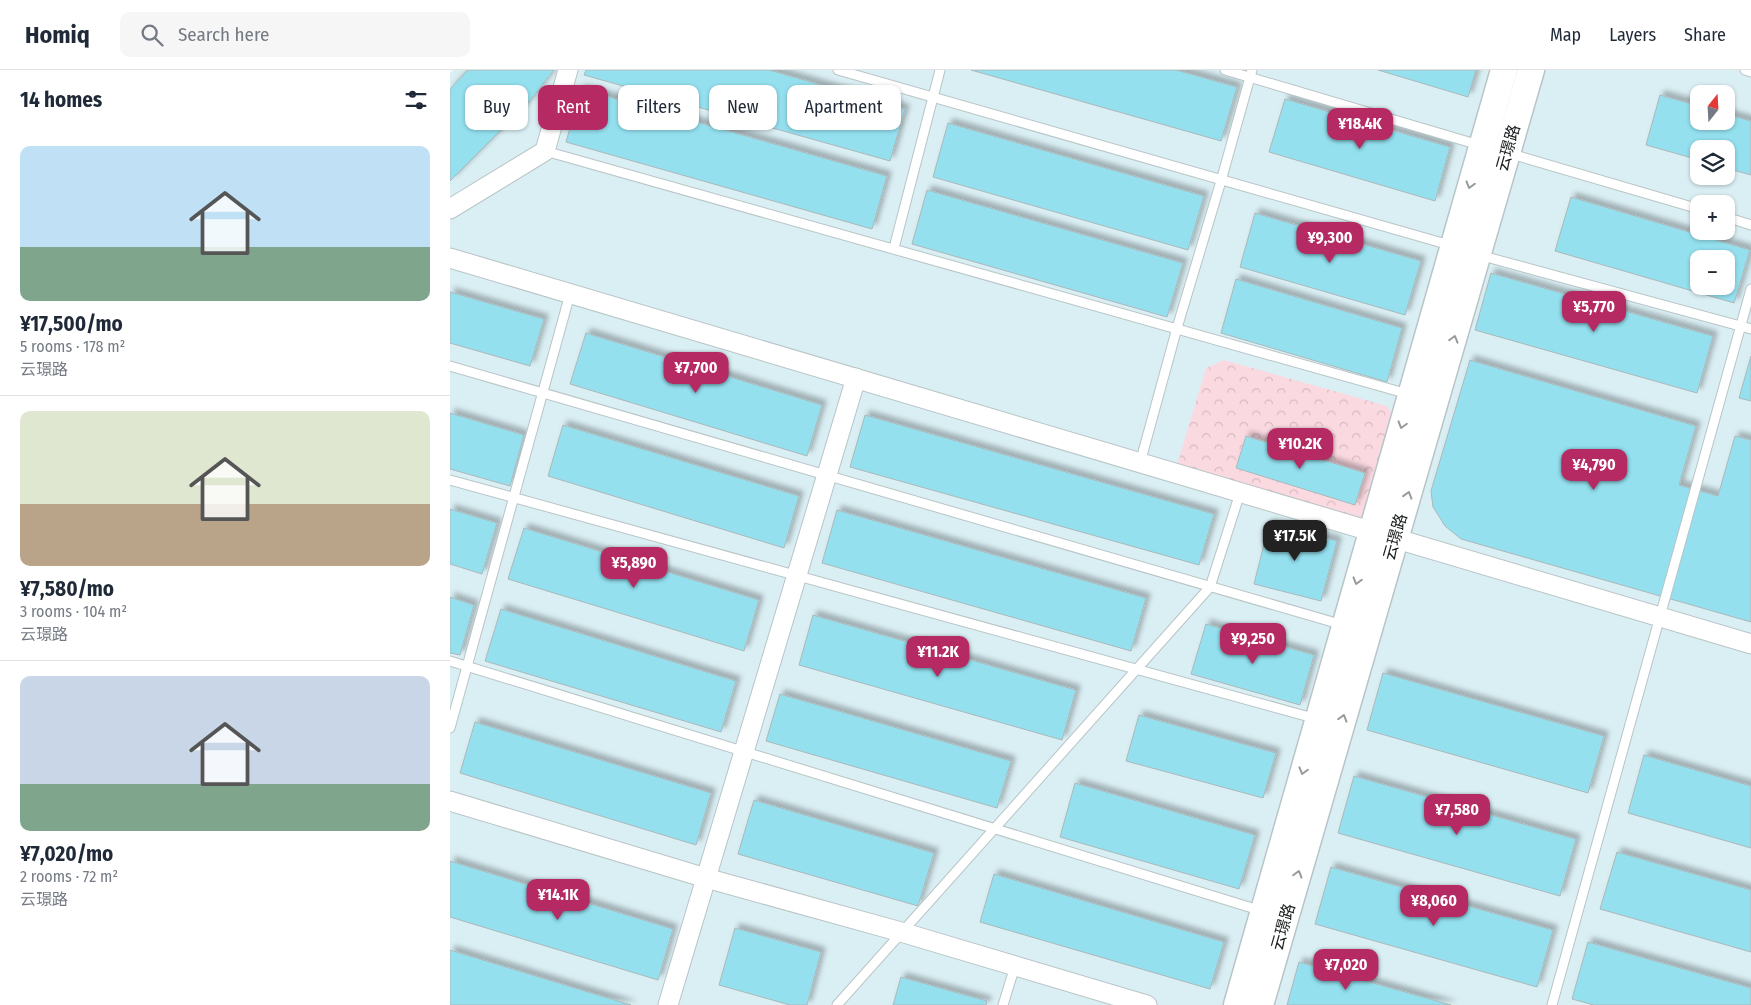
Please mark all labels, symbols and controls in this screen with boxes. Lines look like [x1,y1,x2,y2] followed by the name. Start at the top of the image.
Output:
[120,12,470,57] search box
[25,21,90,49] text: Homiq
[138,21,166,49] icon: search
[178,23,269,46] text: Search here
[1550,24,1581,46] text: Map
[1609,24,1656,46] text: Layers
[1684,24,1726,46] text: Share
[465,85,528,130] chip: Buy
[538,85,608,130] chip: Rent
[618,85,699,130] chip: Filters
[709,85,777,130] chip: New
[787,85,901,130] chip: Apartment
[1690,85,1735,130] north arrow
[1690,85,1735,295] map controls
[402,86,430,114] icon: filters
[20,87,102,113] text: 14 homes
[1319,108,1401,150] pin: ¥18.4K
[1338,114,1382,133] text: ¥18.4K
[1492,122,1524,174] street label: 云璟路
[1690,140,1735,185] button: layers
[180,178,270,268] icon: home
[1466,180,1476,188] one-way arrow
[1690,195,1735,240] button: +
[1289,222,1371,264] pin: ¥9,300
[1307,228,1353,247] text: ¥9,300
[1690,250,1735,295] button: −
[1553,290,1635,333] pin: ¥5,770
[1573,297,1615,316] text: ¥5,770
[20,311,123,337] text: ¥17,500/mo
[1448,335,1458,343] one-way arrow
[20,337,125,356] text: 5 rooms · 178 m²
[655,352,737,394] pin: ¥7,700
[675,358,717,377] text: ¥7,700
[20,360,68,379] text: 云璟路
[1397,421,1407,429] one-way arrow
[1259,428,1341,470] pin: ¥10.2K
[1278,434,1322,453] text: ¥10.2K
[180,444,270,534] icon: home
[1553,448,1635,491] pin: ¥4,790
[1572,455,1616,474] text: ¥4,790
[1402,491,1412,499] one-way arrow
[1379,511,1411,563] street label: 云璟路
[1254,520,1336,562] pin: ¥17.5K
[1274,526,1316,545] text: ¥17.5K
[593,546,675,589] pin: ¥5,890
[612,553,656,572] text: ¥5,890
[20,576,114,602] text: ¥7,580/mo
[1353,577,1363,585] one-way arrow
[20,602,127,621] text: 3 rooms · 104 m²
[1212,622,1294,665] pin: ¥9,250
[20,625,68,644] text: 云璟路
[1231,629,1275,648] text: ¥9,250
[897,636,979,678] pin: ¥11.2K
[917,642,959,661] text: ¥11.2K
[180,709,270,799] icon: home
[1338,714,1348,723] one-way arrow
[1299,767,1309,775] one-way arrow
[1416,794,1498,836] pin: ¥7,580
[1435,800,1479,819] text: ¥7,580
[20,841,113,867] text: ¥7,020/mo
[20,867,118,886] text: 2 rooms · 72 m²
[1292,870,1303,878] one-way arrow
[517,878,599,921] pin: ¥14.1K
[1393,884,1475,927] pin: ¥8,060
[538,885,578,904] text: ¥14.1K
[20,890,68,909] text: 云璟路
[1411,891,1457,910] text: ¥8,060
[1267,901,1299,953] street label: 云璟路
[1305,948,1387,991] pin: ¥7,020
[1324,955,1368,974] text: ¥7,020

